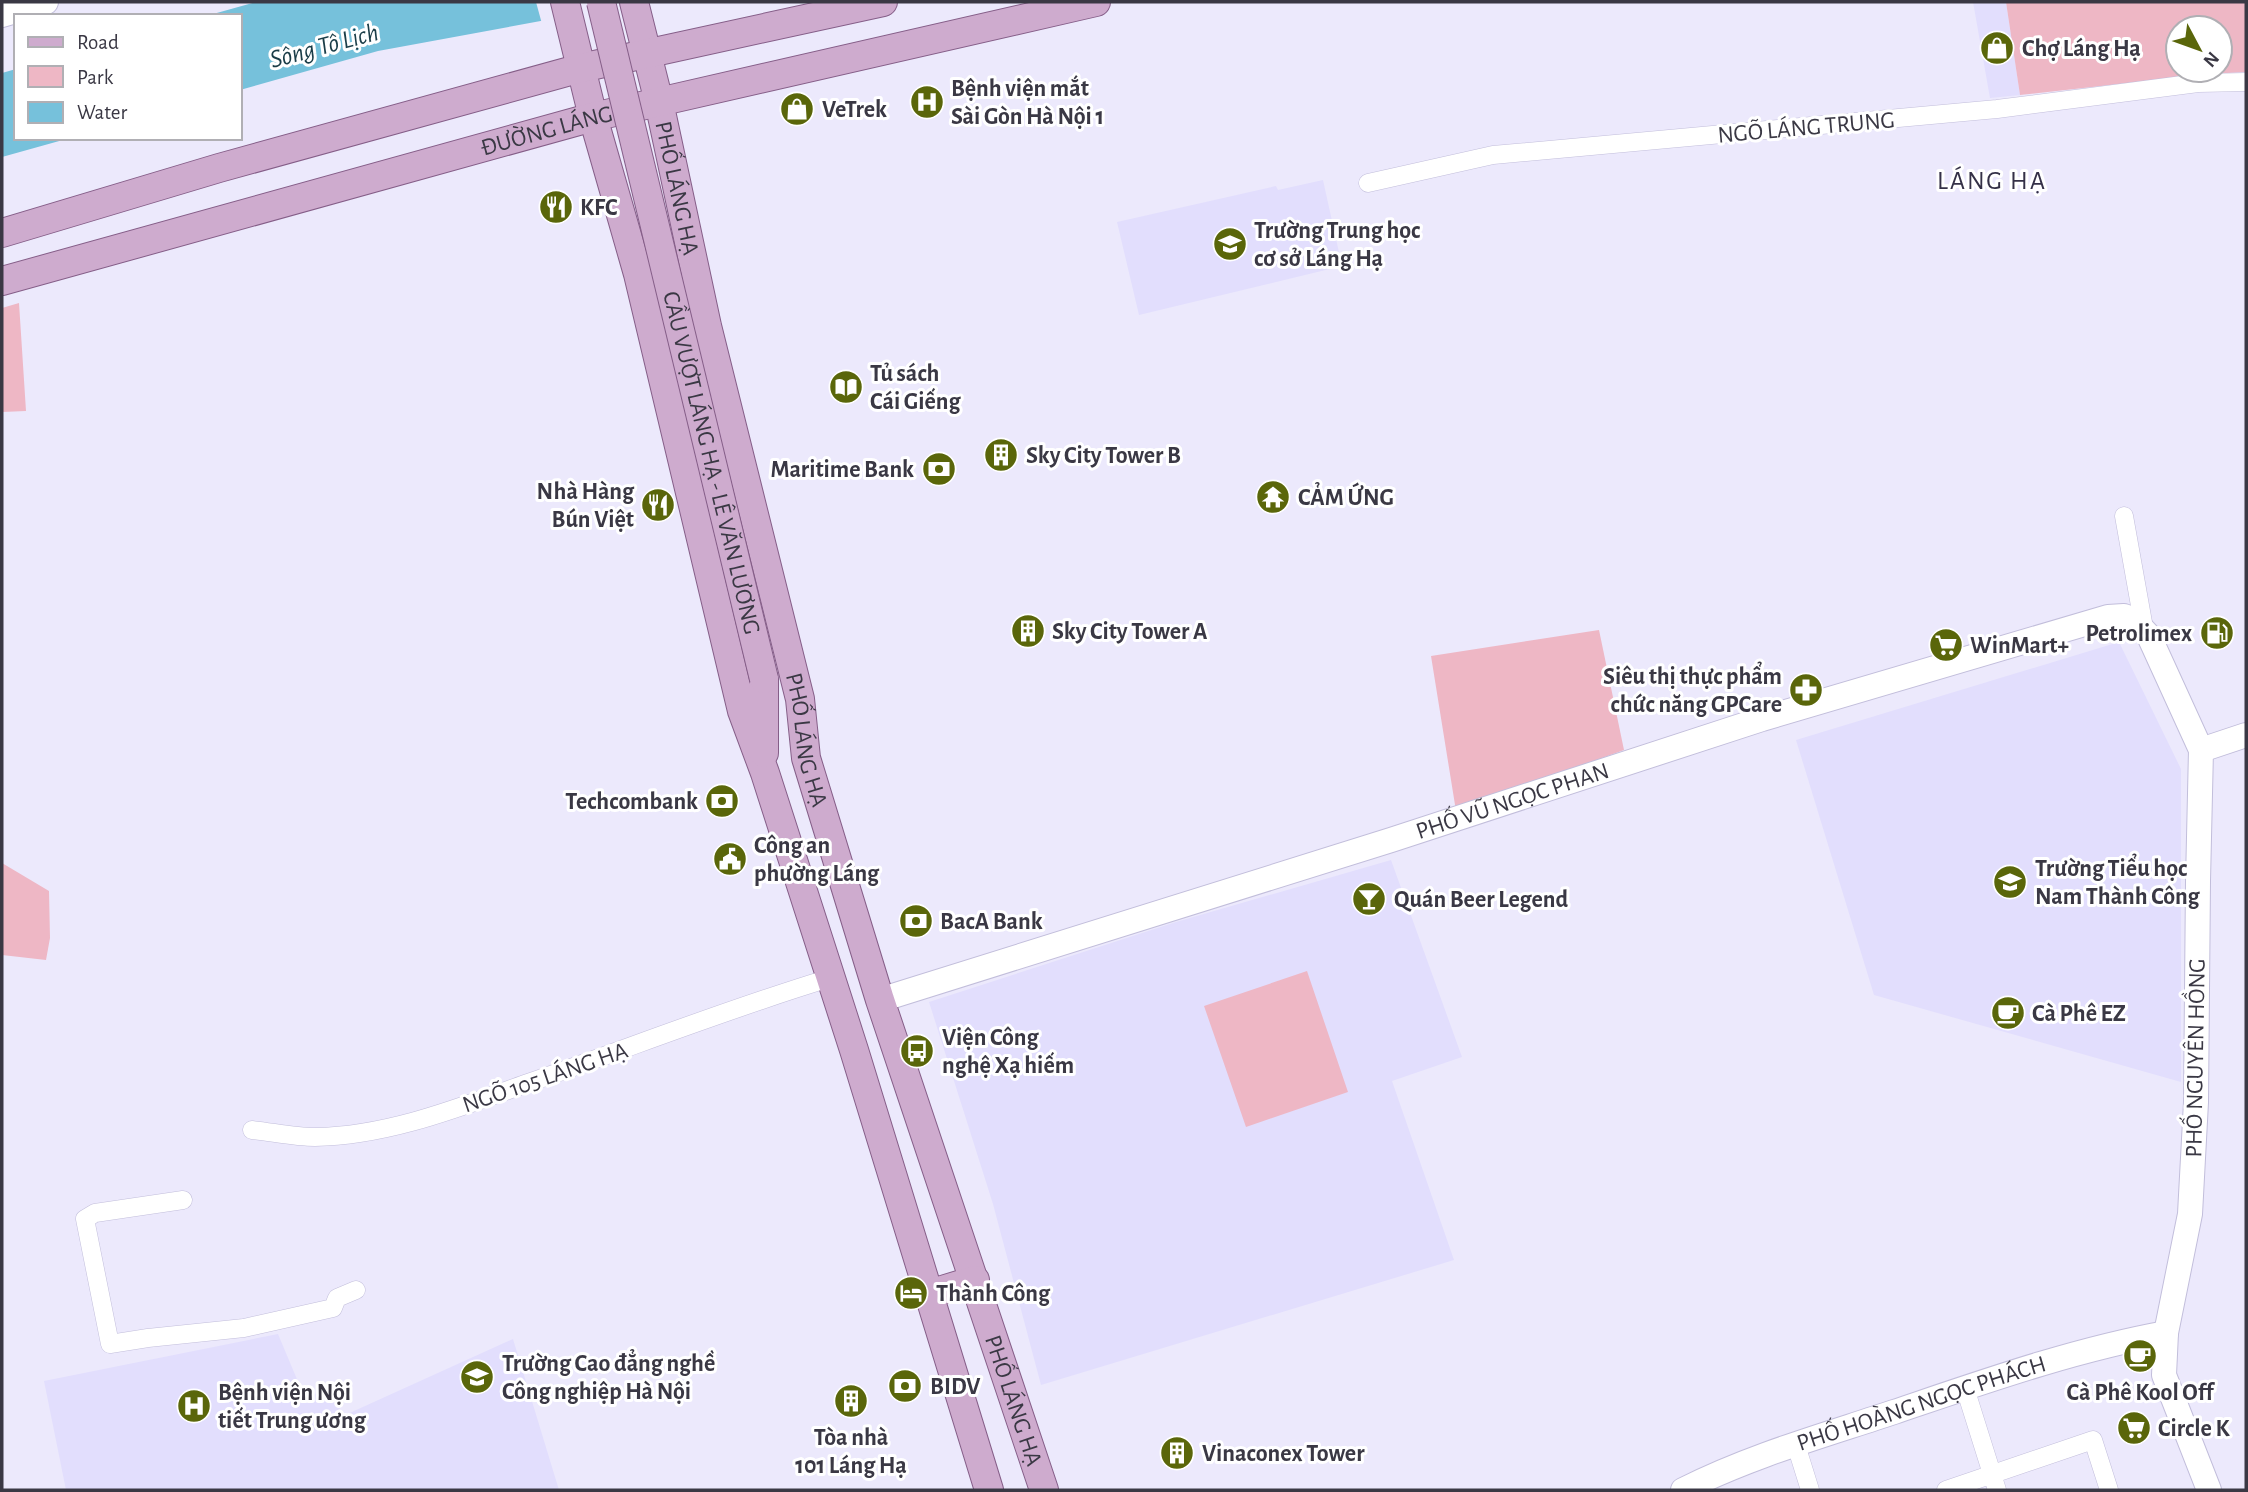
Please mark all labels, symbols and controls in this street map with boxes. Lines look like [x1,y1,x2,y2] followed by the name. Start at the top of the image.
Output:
[14,14,242,140] legend
[2164,14,2234,84] north arrow
[267,19,382,74] water label: Sông Tô Lịch
[1978,29,2016,67] shop icon: Chợ Láng Hạ
[77,32,119,53] text: Road
[2022,37,2141,61] place label: Chợ Láng Hạ
[2199,48,2222,70] text: N
[77,67,114,88] text: Park
[951,75,1104,129] place label: Bệnh viện mắt Sài Gòn Hà Nội 1
[908,83,946,121] hospital icon: Bệnh viện mắt Sài Gòn Hà Nội 1
[778,90,816,128] shop icon: VeTrek
[822,98,887,122] place label: VeTrek
[77,102,127,123] text: Water
[478,102,615,161] street label: ĐƯỜNG LÁNG
[1716,106,1896,148] street label: NGÕ LÁNG TRUNG
[650,119,702,257] street label: PHỐ LÁNG HẠ
[1937,166,2047,194] district label: LÁNG HẠ
[537,188,575,226] restaurant icon: KFC
[580,196,618,220] place label: KFC
[1254,219,1420,271] place label: Trường Trung học cơ sở Láng Hạ
[1211,225,1249,263] school or university icon: Trường Trung học cơ sở Láng Hạ
[658,289,764,637] street label: CẦU VƯỢT LÁNG HẠ - LÊ VĂN LƯƠNG
[870,362,961,414] place label: Tủ sách Cái Giếng
[827,368,865,406] library icon: Tủ sách Cái Giếng
[982,436,1020,474] building icon: Sky City Tower B
[1026,444,1181,468] place label: Sky City Tower B
[920,450,958,488] bank icon: Maritime Bank
[771,458,914,482] place label: Maritime Bank
[1254,478,1292,516] temple icon: CẢM ỨNG
[537,480,635,532] place label: Nhà Hàng Bún Việt
[1298,482,1394,510] place label: CẢM ỨNG
[639,486,677,524] restaurant icon: Nhà Hàng Bún Việt
[1009,612,1047,650] building icon: Sky City Tower A
[2198,614,2236,652] fuel station icon: Petrolimex
[1052,620,1208,644] place label: Sky City Tower A
[2085,622,2192,646] place label: Petrolimex
[1927,626,1965,664] supermarket icon: WinMart+
[1970,634,2069,658] place label: WinMart+
[1603,661,1782,717] place label: Siêu thị thực phẩm chức năng GPCare
[781,670,831,810] street label: PHỐ LÁNG HẠ
[1787,671,1825,709] pharmacy icon: Siêu thị thực phẩm chức năng GPCare
[1413,759,1612,844] street label: PHỐ VŨ NGỌC PHAN
[703,782,741,820] bank icon: Techcombank
[565,790,698,814] place label: Techcombank
[754,834,880,886] place label: Công an phường Láng
[711,840,749,878] public building icon: Công an phường Láng
[2035,853,2201,909] place label: Trường Tiểu học Nam Thành Công
[1991,863,2029,901] school or university icon: Trường Tiểu học Nam Thành Công
[1350,880,1388,918] bar icon: Quán Beer Legend
[1394,888,1568,912] place label: Quán Beer Legend
[897,902,935,940] bank icon: BacA Bank
[940,910,1043,934] place label: BacA Bank
[2178,958,2210,1158] street label: PHỐ NGUYÊN HỒNG
[1989,994,2027,1032] cafe icon: Cà Phê EZ
[2032,1002,2126,1026] place label: Cà Phê EZ
[942,1026,1074,1078] place label: Viện Công nghệ Xạ hiếm
[898,1032,936,1070] bus stop icon: Viện Công nghệ Xạ hiếm
[459,1037,631,1117] street label: NGÕ 105 LÁNG HẠ
[892,1274,930,1312] hotel icon: Thành Công
[936,1282,1051,1306] place label: Thành Công
[980,1332,1046,1469] street label: PHỐ LÁNG HẠ
[2121,1337,2159,1375] cafe icon: Cà Phê Kool Off
[502,1349,715,1404] place label: Trường Cao đẳng nghề Công nghiệp Hà Nội
[1794,1352,2049,1456] street label: PHỐ HOÀNG NGỌC PHÁCH
[458,1358,496,1396] school or university icon: Trường Cao đẳng nghề Công nghiệp Hà Nội
[886,1367,924,1405] bank icon: BIDV
[930,1375,981,1399] place label: BIDV
[218,1381,367,1433] place label: Bệnh viện Nội tiết Trung ương
[2067,1381,2216,1405] place label: Cà Phê Kool Off
[832,1382,870,1420] building icon: Tòa nhà 101 Láng Hạ
[175,1387,213,1425] hospital icon: Bệnh viện Nội tiết Trung ương
[2115,1409,2153,1447] supermarket icon: Circle K
[2158,1417,2230,1441] place label: Circle K
[795,1426,907,1478] place label: Tòa nhà 101 Láng Hạ
[1158,1434,1196,1472] building icon: Vinaconex Tower
[1202,1442,1365,1466] place label: Vinaconex Tower

